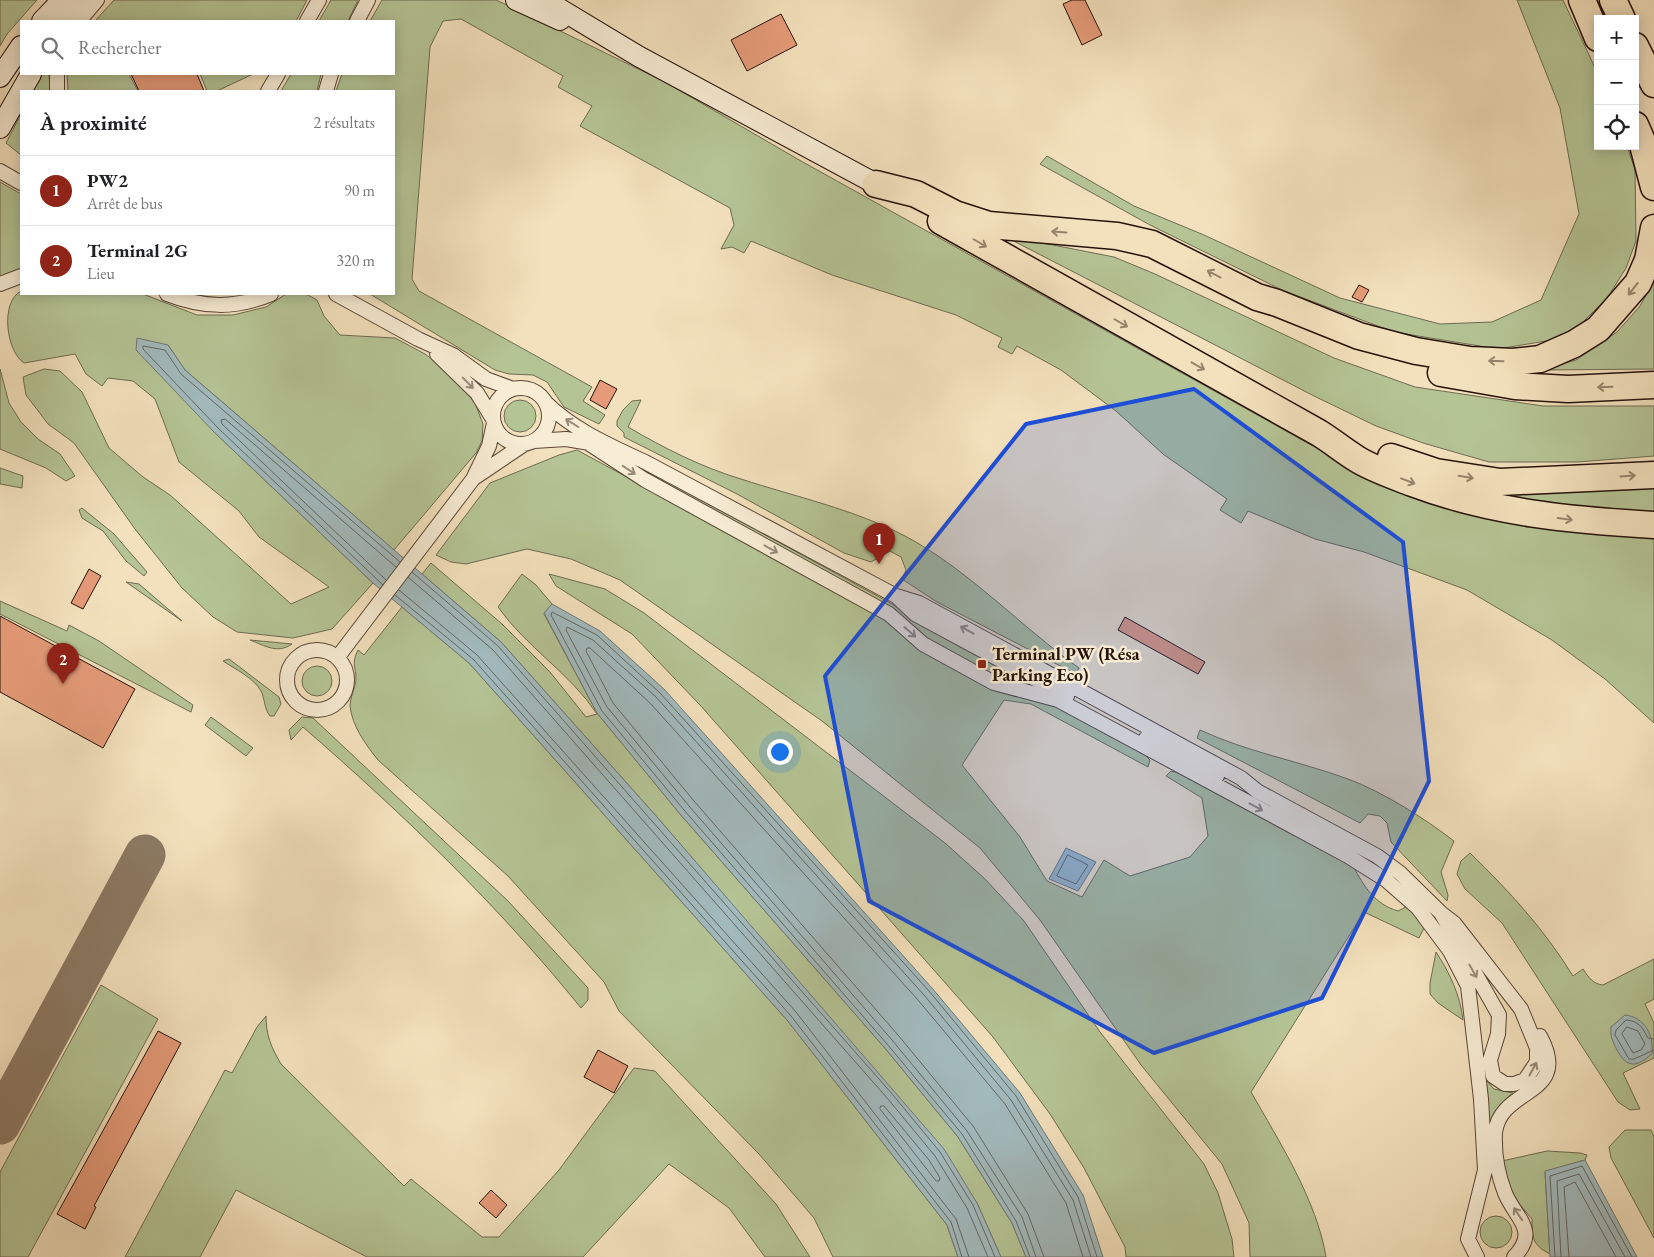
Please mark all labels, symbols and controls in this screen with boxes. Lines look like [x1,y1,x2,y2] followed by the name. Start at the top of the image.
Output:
[1594,15,1639,150] map controls
[1594,15,1639,60] button: +
[20,20,395,75] search box
[38,34,66,62] icon: search
[78,35,161,60] text: Rechercher
[1594,60,1639,105] button: −
[1594,105,1639,150] button: locate
[40,109,147,136] text: À proximité
[313,112,375,133] text: 2 résultats
[87,168,128,193] text: PW2
[52,180,60,201] text: 1
[344,180,375,201] text: 90 m
[87,193,163,214] text: Arrêt de bus
[1052,227,1068,237] one-way arrow
[87,238,188,263] text: Terminal 2G
[972,238,987,248] one-way arrow
[52,250,60,271] text: 2
[336,250,375,271] text: 320 m
[87,263,115,284] text: Lieu
[1206,269,1221,279] one-way arrow
[1627,283,1638,296] one-way arrow
[1113,319,1128,329] one-way arrow
[1488,356,1504,366] one-way arrow
[1191,362,1205,372] one-way arrow
[462,377,474,389] one-way arrow
[1598,383,1614,392] one-way arrow
[566,418,580,428] one-way arrow
[622,464,636,475] one-way arrow
[1458,472,1474,482] one-way arrow
[1620,472,1636,481] one-way arrow
[1399,477,1415,486] one-way arrow
[1557,514,1573,524] one-way arrow
[863,523,895,564] pin: 1
[763,545,777,555] one-way arrow
[961,624,975,634] one-way arrow
[903,627,916,638] one-way arrow
[992,642,1140,686] place label: Terminal PW (Résa Parking Eco)
[47,643,79,684] pin: 2
[976,658,988,670] marker: Terminal PW (Résa Parking Eco)
[767,739,793,765] your location
[1248,802,1263,812] one-way arrow
[1469,963,1479,977] one-way arrow
[1528,1063,1538,1077] one-way arrow
[1513,1207,1523,1221] one-way arrow

